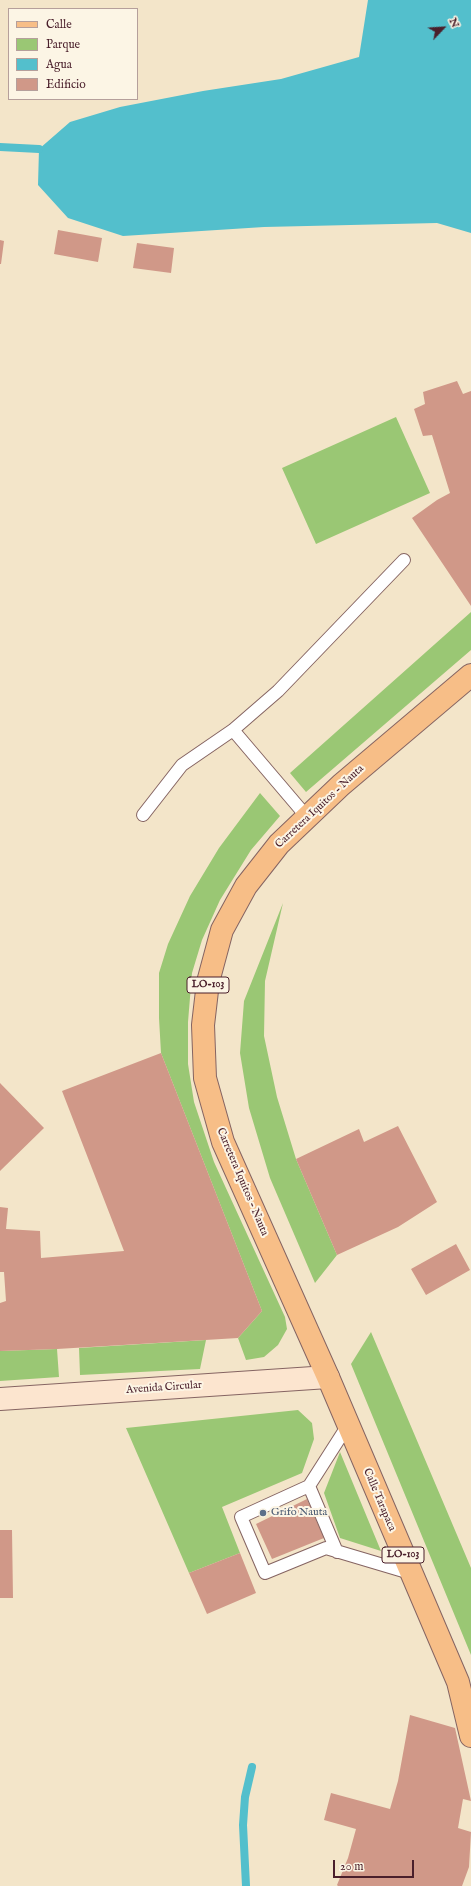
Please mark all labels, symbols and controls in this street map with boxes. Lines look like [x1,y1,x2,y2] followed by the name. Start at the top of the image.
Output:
[8,8,138,100] legend
[423,8,463,48] north arrow
[446,16,462,30] text: N
[46,17,72,32] text: Calle
[46,37,80,52] text: Parque
[46,57,72,72] text: Agua
[46,77,86,92] text: Edificio
[273,763,367,851] street label: Carretera Iquitos - Nauta
[187,977,229,993] road number: LO-103
[213,1126,271,1238] street label: Carretera Iquitos - Nauta
[126,1379,202,1397] street label: Avenida Circular
[360,1467,398,1533] street label: Calle Tarapaca
[271,1506,327,1520] place label: Grifo Nauta
[258,1508,268,1518] marker: Grifo Nauta
[382,1547,424,1563] road number: LO-103
[335,1852,416,1878] scale bar
[340,1859,363,1874] text: 20 m

